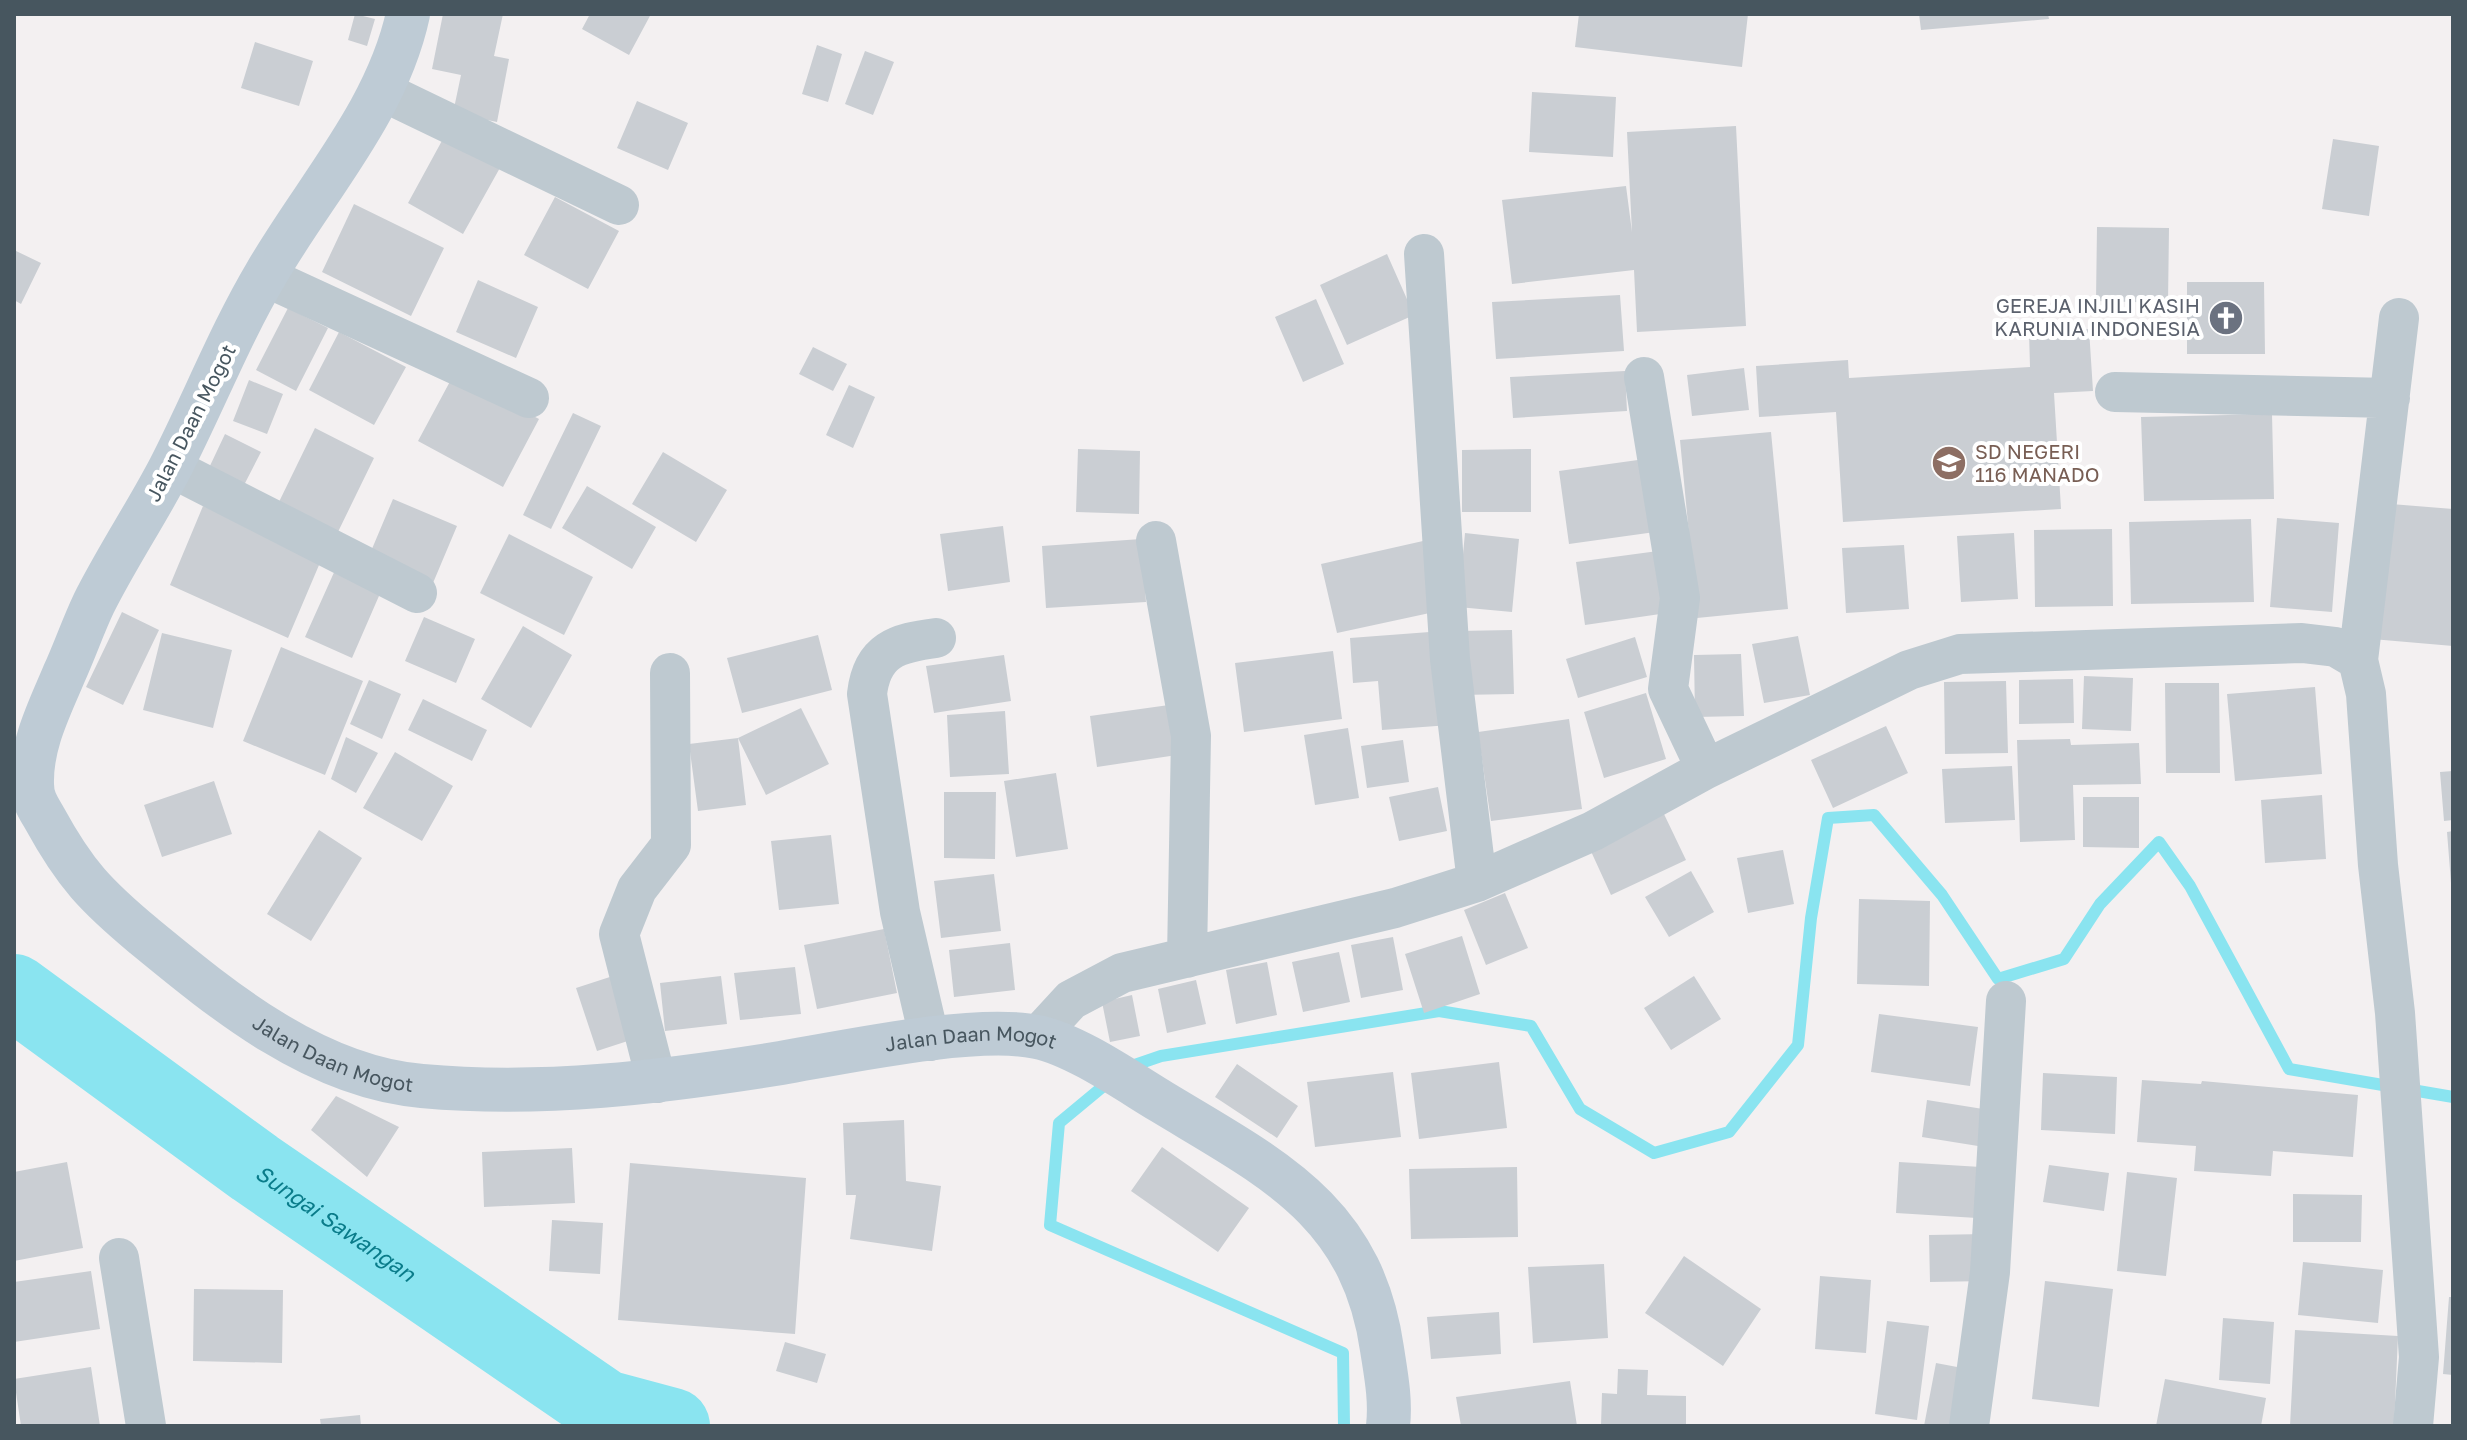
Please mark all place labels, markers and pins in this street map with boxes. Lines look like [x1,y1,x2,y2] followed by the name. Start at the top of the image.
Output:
[1994,293,2200,340] place label: GEREJA INJILI KASIH KARUNIA INDONESIA
[2207,299,2245,337] church icon: GEREJA INJILI KASIH KARUNIA INDONESIA
[1975,439,2100,486] place label: SD NEGERI 116 MANADO
[1930,444,1968,482] school or university icon: SD NEGERI 116 MANADO

